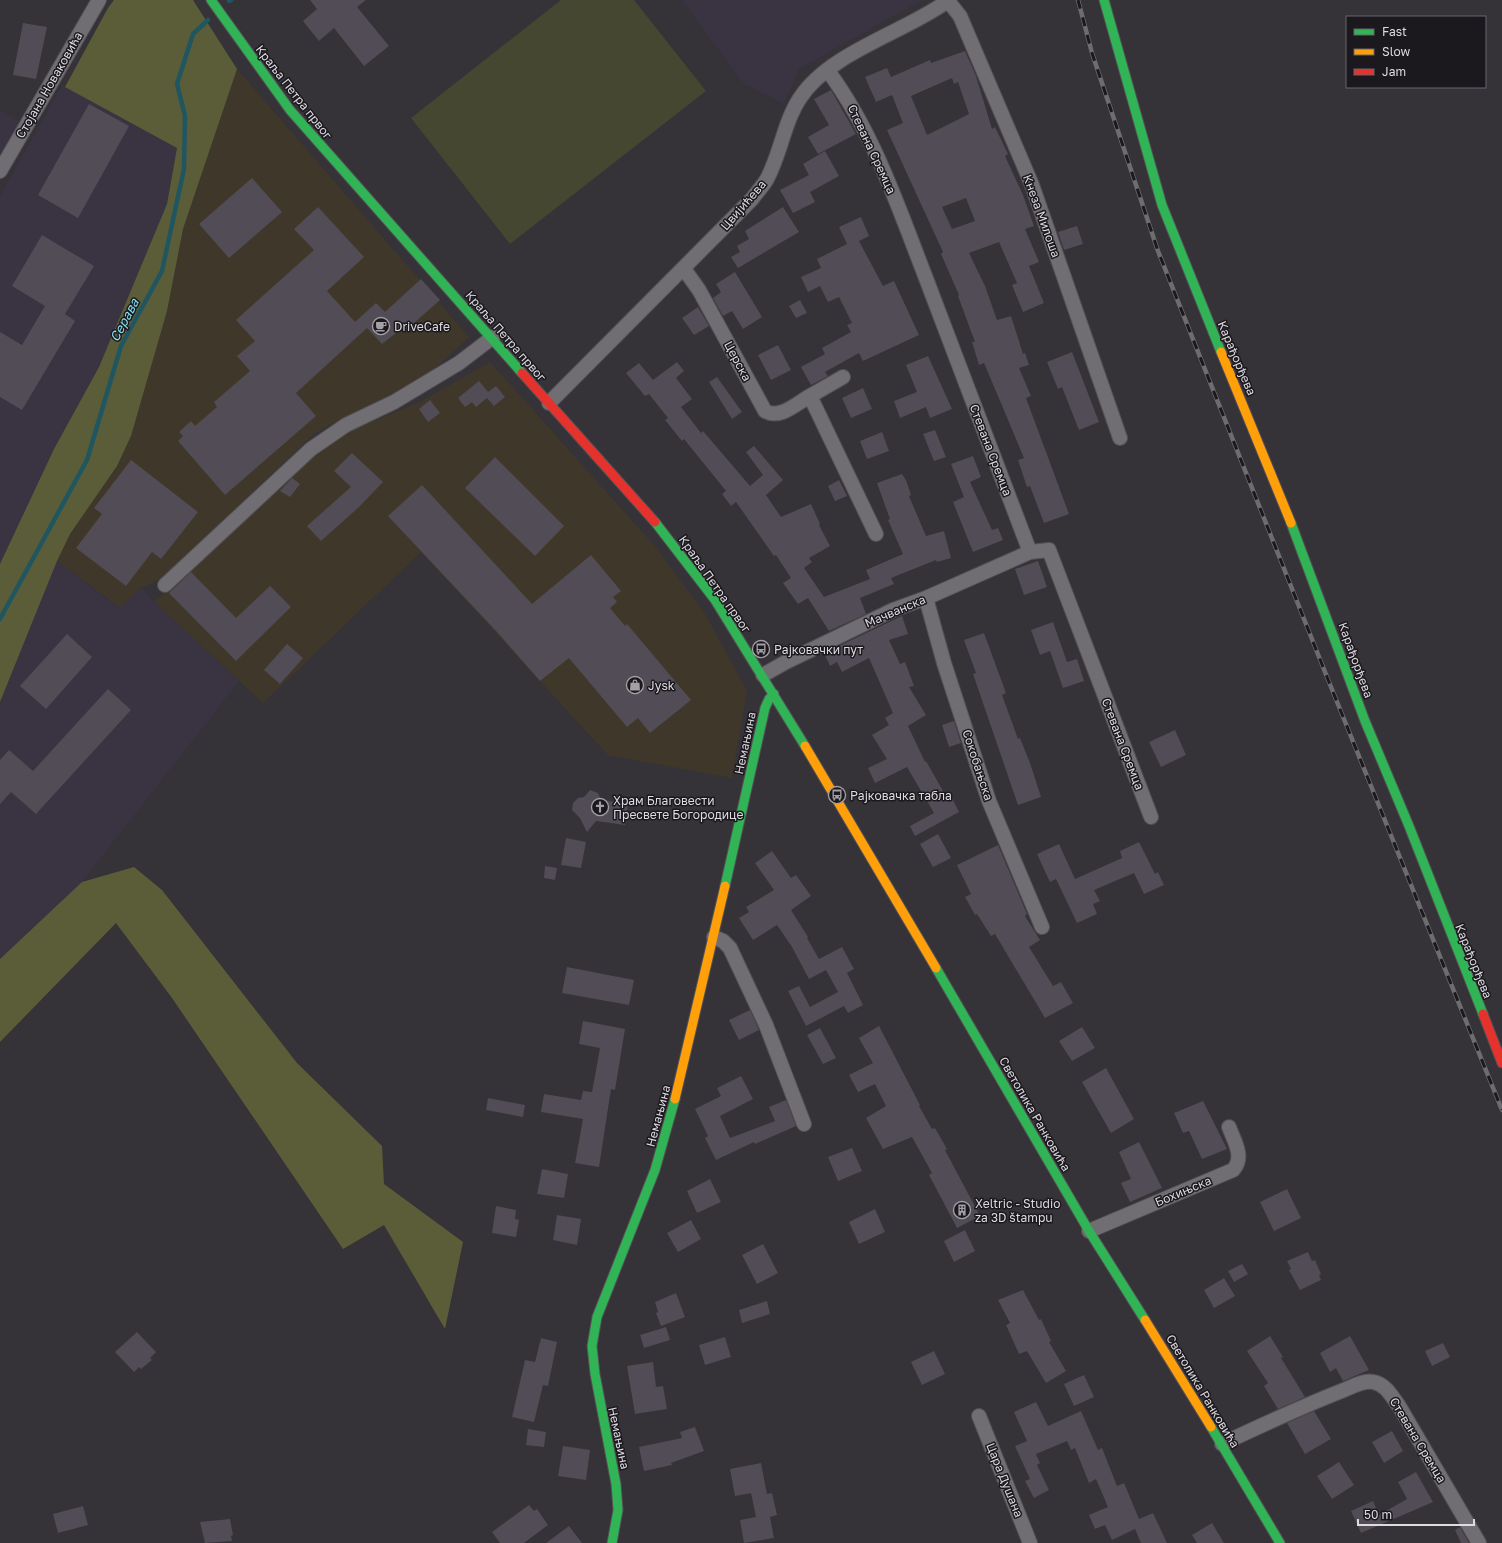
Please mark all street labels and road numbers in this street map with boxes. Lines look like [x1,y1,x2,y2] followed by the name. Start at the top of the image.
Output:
[12,29,86,141] street label: Стојана Новаковића
[253,42,336,142] street label: Краља Петра првог
[845,102,899,196] street label: Стевана Сремца
[1020,172,1064,260] street label: Кнеза Милоша
[717,177,769,233] street label: Цвијићева
[462,288,550,385] street label: Краља Петра првог
[1215,319,1259,397] street label: Карађорђева
[721,338,755,384] street label: Церска
[967,402,1015,498] street label: Стевана Сремца
[676,532,755,636] street label: Краља Петра првог
[862,591,928,631] street label: Мачванска
[1335,620,1377,700] street label: Карађорђева
[1099,696,1147,792] street label: Стевана Сремца
[731,710,759,776] street label: Немањина
[959,728,997,802] street label: Сокобањска
[1452,921,1496,1001] street label: Карађорђева
[996,1054,1074,1174] street label: Светолика Ранковића
[643,1083,673,1149] street label: Немањина
[1153,1172,1213,1210] street label: Бохињска
[1163,1332,1243,1450] street label: Светолика Ранковића
[1387,1395,1449,1485] street label: Стевана Сремца
[605,1405,633,1471] street label: Немањина
[983,1441,1027,1519] street label: Цара Душана

